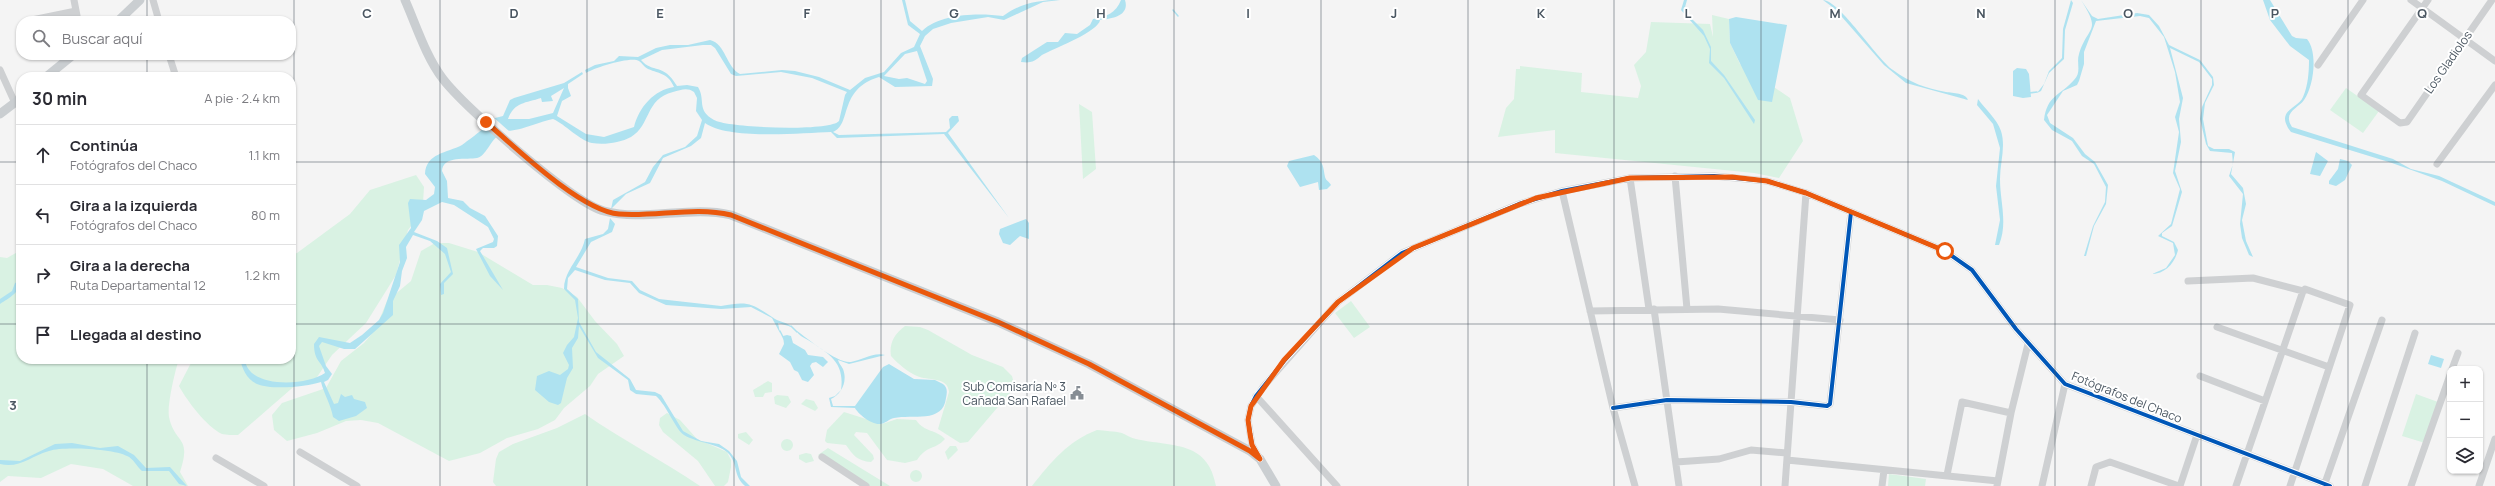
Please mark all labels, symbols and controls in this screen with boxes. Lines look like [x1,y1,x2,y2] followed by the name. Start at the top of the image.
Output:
[362,4,372,22] text: C
[509,4,519,22] text: D
[656,4,664,22] text: E
[804,4,811,22] text: F
[949,4,959,22] text: G
[1096,4,1106,22] text: H
[1246,4,1250,22] text: I
[1391,4,1397,22] text: J
[1537,4,1546,22] text: K
[1685,4,1692,22] text: L
[1829,4,1841,22] text: M
[1976,4,1986,22] text: N
[2123,4,2133,22] text: O
[2271,4,2279,22] text: P
[2417,4,2427,22] text: Q
[16,16,296,60] search box
[30,27,52,49] icon: search
[2420,27,2476,97] street label: Los Gladiolos
[62,28,143,49] text: Buscar aquí
[32,87,87,110] text: 30 min
[204,89,280,107] text: A pie · 2.4 km
[477,113,495,131] route end
[70,135,138,156] text: Continúa
[32,144,54,166] icon: ahead
[249,146,280,164] text: 1.1 km
[70,156,197,174] text: Fotógrafos del Chaco
[70,195,197,216] text: Gira a la izquierda
[32,204,54,226] icon: left
[251,206,280,224] text: 80 m
[70,216,197,234] text: Fotógrafos del Chaco
[1936,242,1954,260] route start
[70,255,190,276] text: Gira a la derecha
[32,264,54,286] icon: right
[245,266,280,284] text: 1.2 km
[70,276,206,294] text: Ruta Departamental 12
[32,324,54,346] icon: arrive
[70,324,202,345] text: Llegada al destino
[2447,366,2483,474] map controls
[2447,366,2483,402] button: +
[2069,367,2185,427] street label: Fotógrafos del Chaco
[962,378,1066,409] place label: Sub Comisaría Nº 3 Cañada San Rafael
[1069,385,1085,401] public building icon: Sub Comisaría Nº 3 Cañada San Rafael
[9,396,17,414] text: 3
[2447,402,2483,438] button: −
[2447,438,2483,474] button: layers

